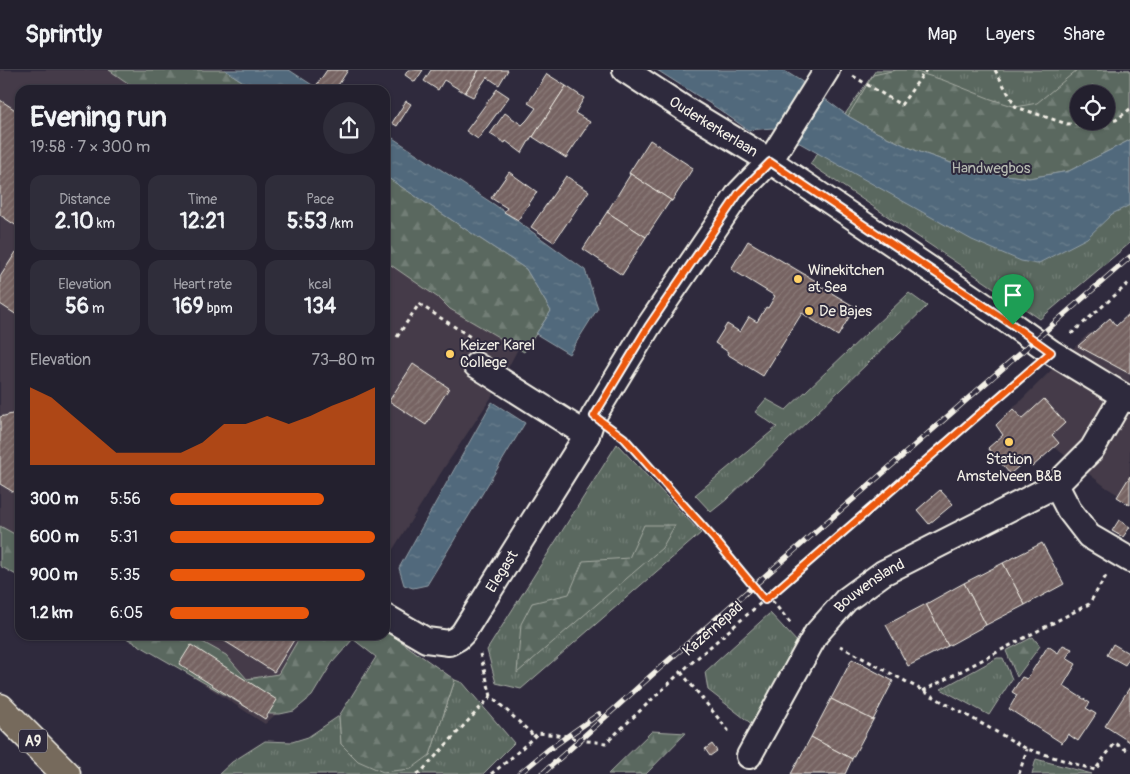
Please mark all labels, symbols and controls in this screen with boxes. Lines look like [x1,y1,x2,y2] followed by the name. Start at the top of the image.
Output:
[25,20,102,49] text: Sprintly
[928,23,957,46] text: Map
[985,23,1035,46] text: Layers
[1063,23,1105,46] text: Share
[1070,85,1115,130] map controls
[1070,85,1115,130] button: locate
[665,92,762,161] street label: Ouderkerkerlaan
[30,100,167,135] text: Evening run
[323,102,375,154] button: share
[30,137,150,157] text: 19:58 · 7 × 300 m
[951,159,1031,178] park label: Handwegbos
[59,191,110,208] text: Distance
[188,191,217,208] text: Time
[306,191,334,208] text: Pace
[55,208,94,235] text: 2.10
[180,208,225,235] text: 12:21
[287,208,327,235] text: 5:53
[94,215,115,232] text: km
[327,215,353,232] text: /km
[808,261,884,297] place label: Winekitchen at Sea
[792,273,804,285] marker: Winekitchen at Sea
[992,274,1034,325] pin
[58,276,112,293] text: Elevation
[173,276,232,293] text: Heart rate
[309,276,332,293] text: kcal
[999,281,1027,309] icon: arrive
[65,293,89,320] text: 56
[172,293,204,320] text: 169
[304,293,336,320] text: 134
[89,300,104,317] text: m
[204,300,233,317] text: bpm
[819,302,872,321] place label: De Bajes
[803,305,815,317] marker: De Bajes
[460,336,535,372] place label: Keizer Karel College
[444,348,456,360] marker: Keizer Karel College
[30,350,91,370] text: Elevation
[312,350,375,370] text: 73–80 m
[1003,436,1015,448] marker: Station Amstelveen B&B
[956,450,1062,486] place label: Station Amstelveen B&B
[30,489,78,509] text: 300 m
[110,489,141,509] text: 5:56
[30,527,79,547] text: 600 m
[110,527,138,547] text: 5:31
[481,546,522,596] street label: Elegast
[830,554,908,617] street label: Bouwensland
[30,565,78,585] text: 900 m
[110,565,141,585] text: 5:35
[679,598,747,660] street label: Kazernepad
[30,603,73,623] text: 1.2 km
[110,603,143,623] text: 6:05
[19,729,47,752] road number: A9

